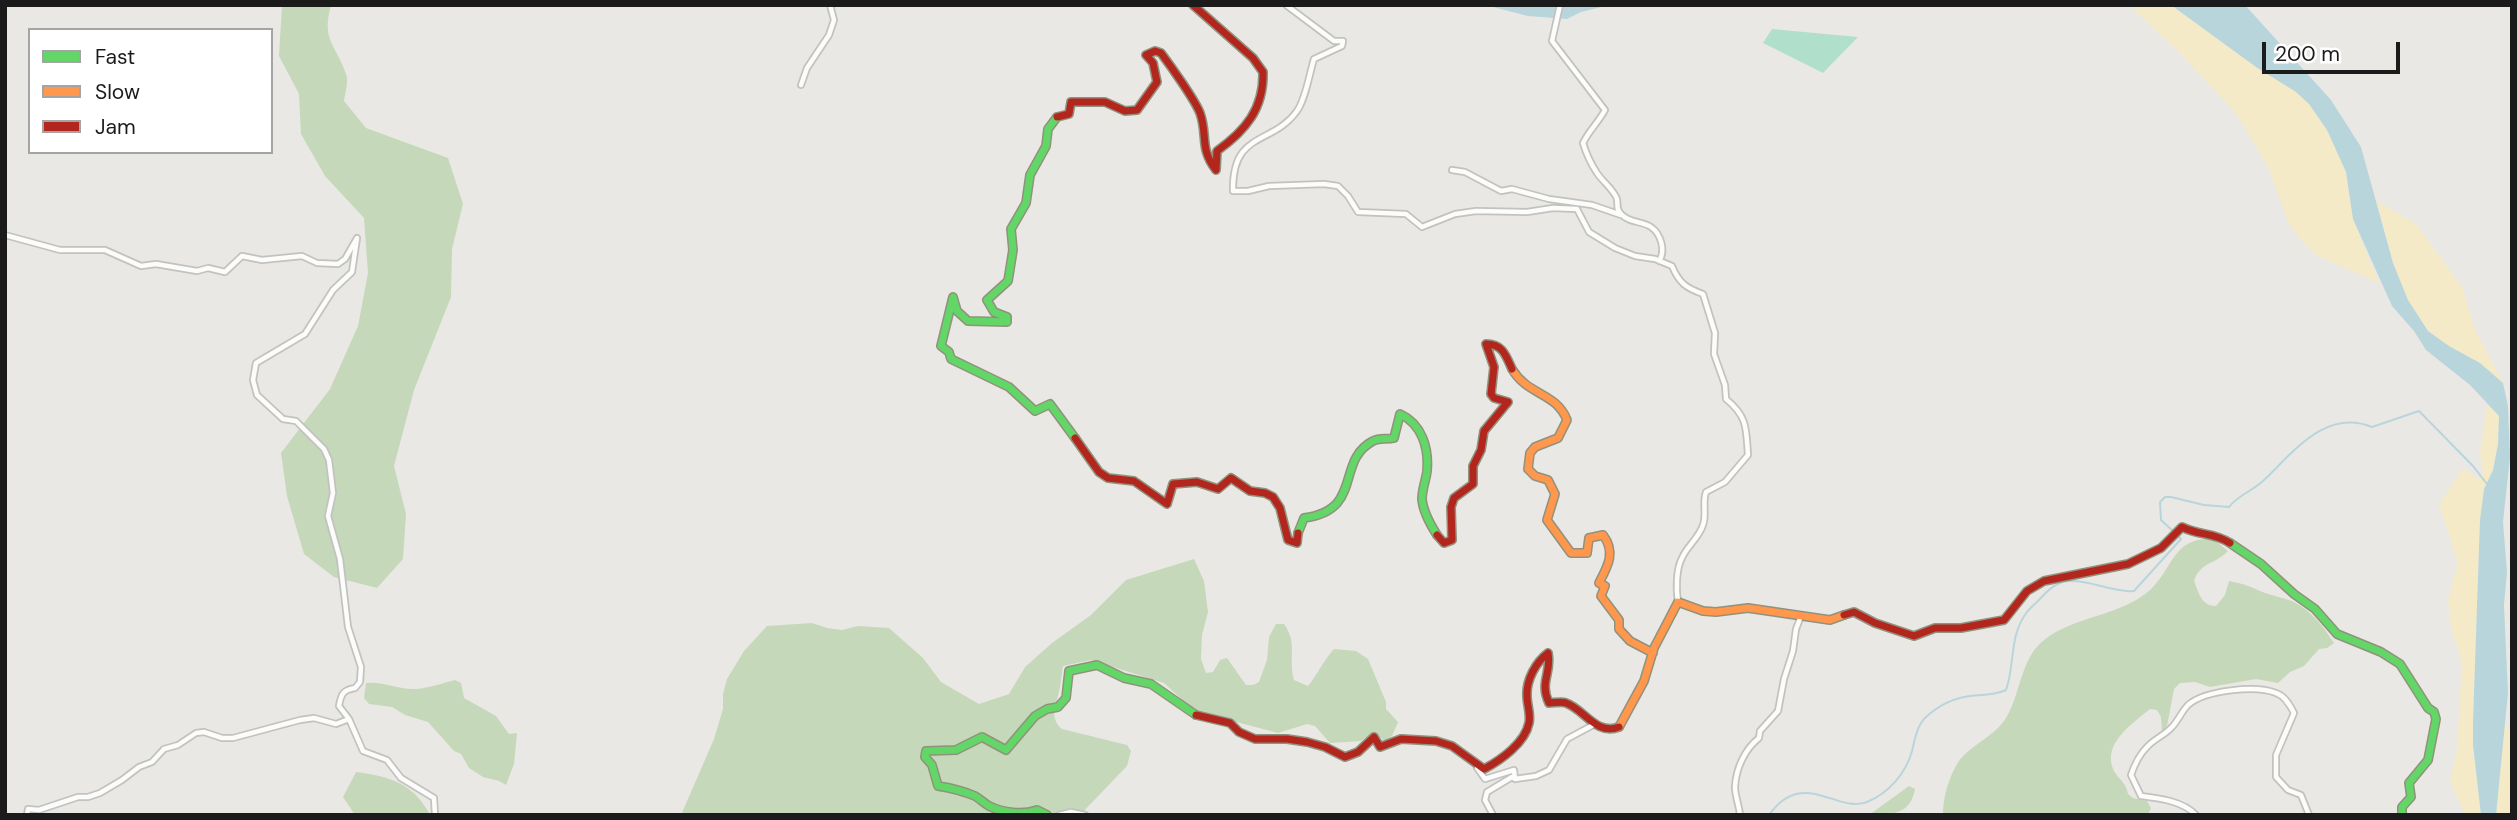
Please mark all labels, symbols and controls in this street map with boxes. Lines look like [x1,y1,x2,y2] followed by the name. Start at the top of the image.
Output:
[28,28,273,154] legend
[2265,28,2403,72] scale bar
[2275,40,2340,68] text: 200 m
[95,43,135,71] text: Fast
[95,78,140,106] text: Slow
[95,113,136,141] text: Jam

